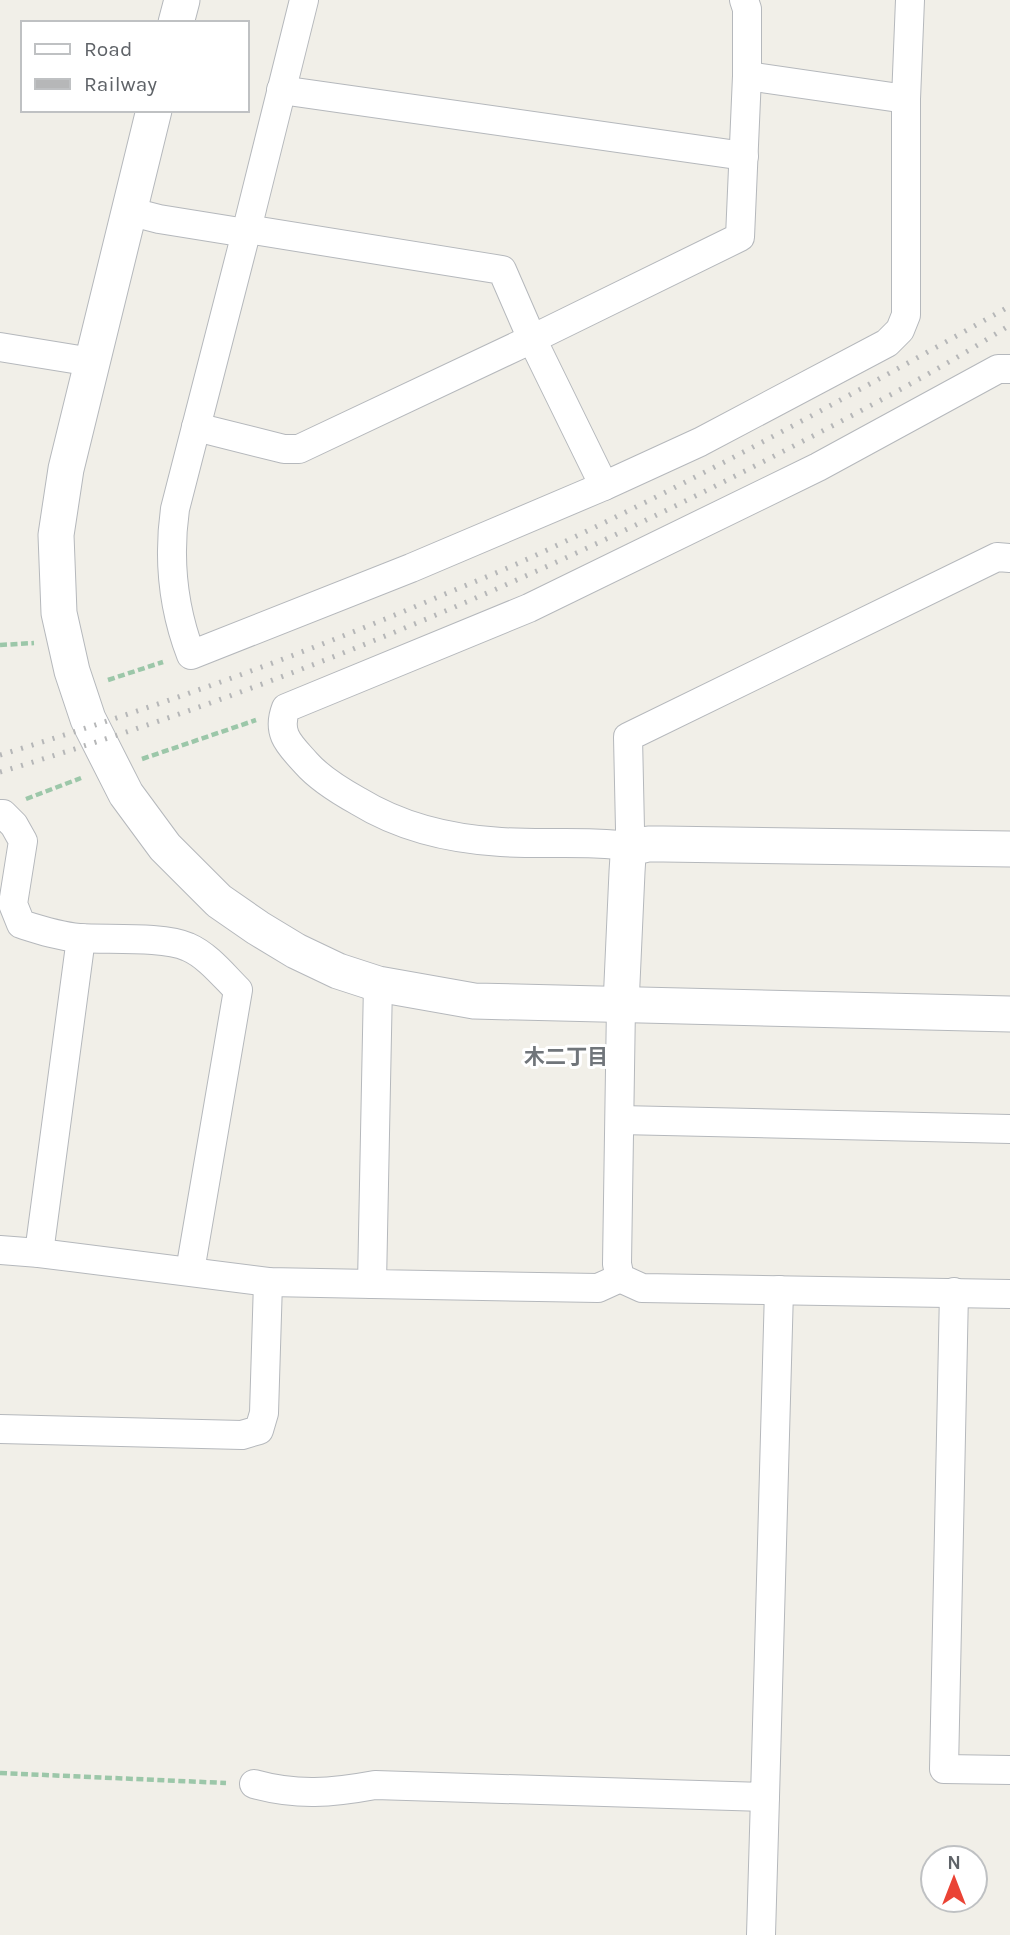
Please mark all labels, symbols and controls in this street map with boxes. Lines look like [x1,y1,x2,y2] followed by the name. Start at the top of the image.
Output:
[21,21,248,112] legend
[84,37,132,61] text: Road
[84,72,157,96] text: Railway
[524,1045,608,1069] district label: 木二丁目
[919,1844,989,1914] north arrow
[947,1852,961,1874] text: N

